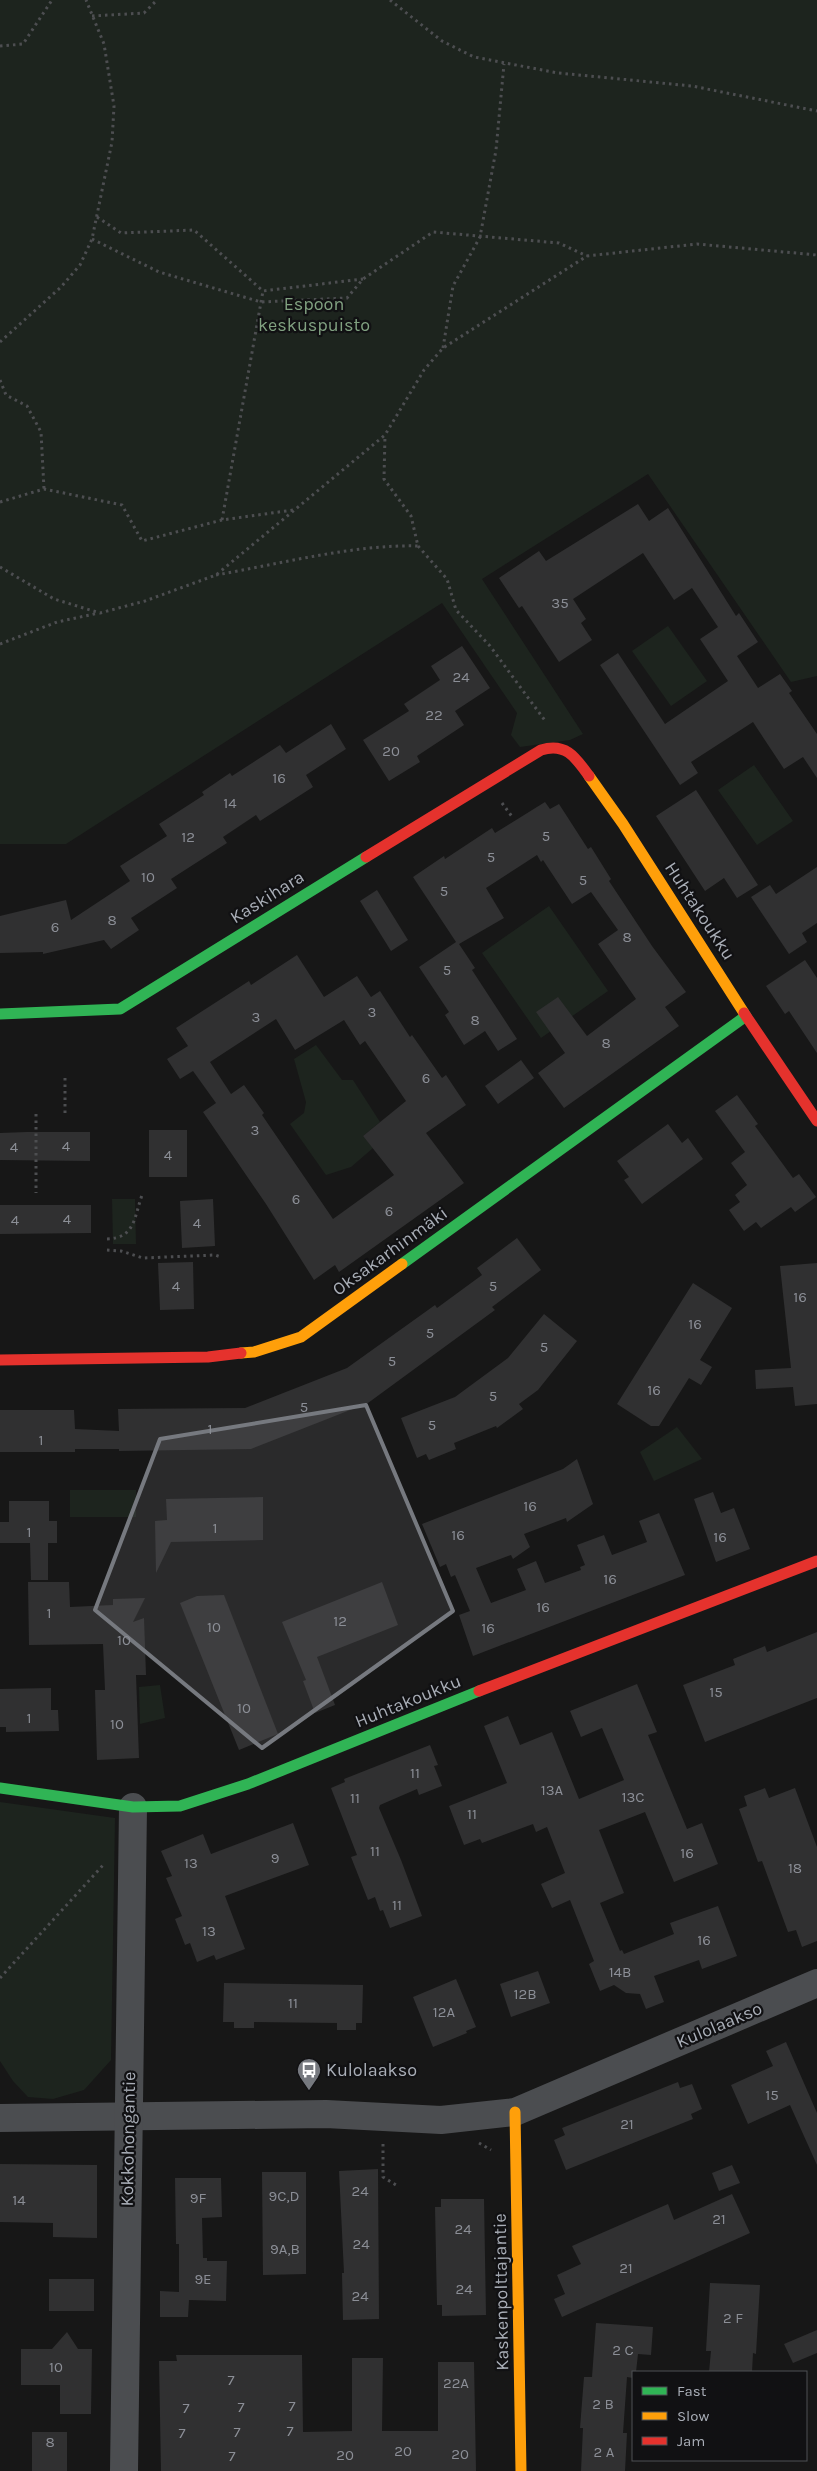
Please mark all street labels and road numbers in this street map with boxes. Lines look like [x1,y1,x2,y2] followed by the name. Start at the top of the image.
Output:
[660,858,740,964] street label: Huhtakoukku
[226,866,308,928] street label: Kaskihara
[328,1202,452,1300] street label: Oksakarhinmäki
[352,1670,464,1732] street label: Huhtakoukku
[673,1997,765,2053] street label: Kulolaakso
[116,2071,140,2207] street label: Kokkohongantie
[489,2213,513,2371] street label: Kaskenpolttajantie

